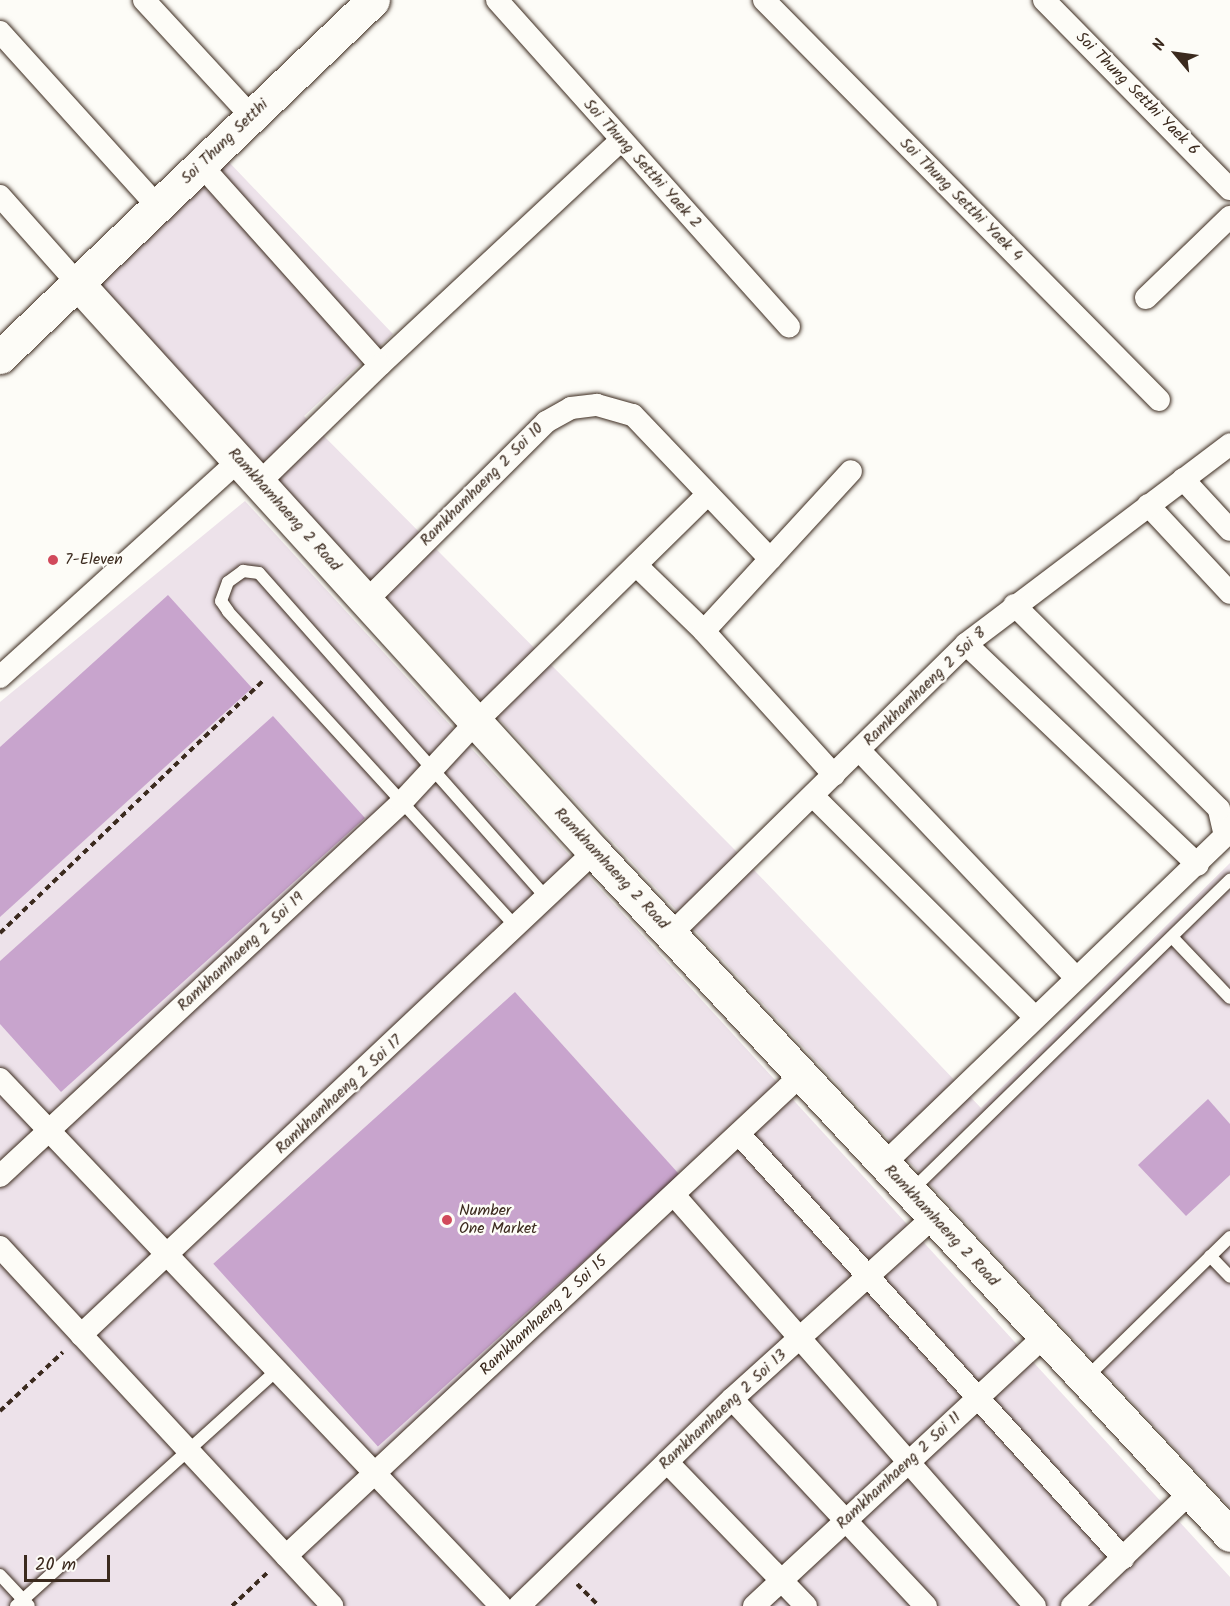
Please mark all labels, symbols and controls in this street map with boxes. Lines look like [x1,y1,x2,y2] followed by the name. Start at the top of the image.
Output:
[1146,24,1206,84] north arrow
[1071,28,1203,160] street label: Soi Thung Setthi Yaek 6
[1146,35,1173,56] text: N
[579,95,705,233] street label: Soi Thung Setthi Yaek 2
[177,96,273,188] street label: Soi Thung Setthi
[895,134,1027,266] street label: Soi Thung Setthi Yaek 4
[416,419,548,551] street label: Ramkhamhaeng 2 Soi 10
[223,444,345,576] street label: Ramkhamhaeng 2 Road
[65,550,123,570] place label: 7-Eleven
[46,553,60,567] marker: 7-Eleven
[860,623,990,751] street label: Ramkhamhaeng 2 Soi 8
[550,804,672,934] street label: Ramkhamhaeng 2 Road
[174,888,308,1016] street label: Ramkhamhaeng 2 Soi 19
[272,1031,406,1159] street label: Ramkhamhaeng 2 Soi 17
[880,1161,1002,1291] street label: Ramkhamhaeng 2 Road
[459,1201,537,1239] place label: Number One Market
[440,1213,454,1227] marker: Number One Market
[476,1252,612,1380] street label: Ramkhamhaeng 2 Soi 15
[655,1346,791,1474] street label: Ramkhamhaeng 2 Soi 13
[833,1408,965,1534] street label: Ramkhamhaeng 2 Soi 11
[27,1543,112,1581] scale bar
[35,1551,76,1580] text: 20 m

